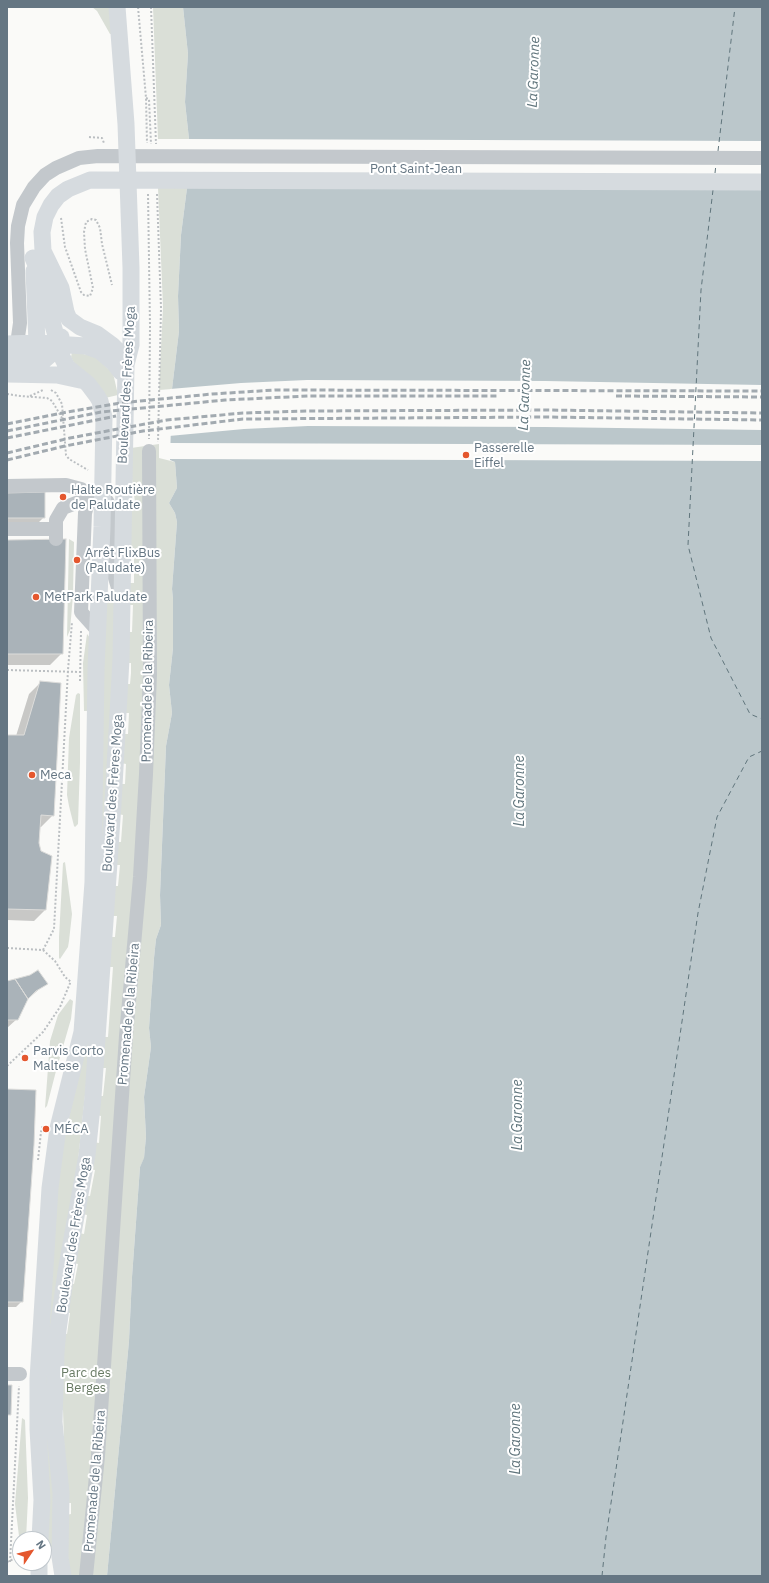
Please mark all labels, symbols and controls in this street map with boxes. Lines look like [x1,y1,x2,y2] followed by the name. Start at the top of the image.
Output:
[524,36,544,108] water label: La Garonne
[370,161,462,177] street label: Pont Saint-Jean
[115,306,139,464] street label: Boulevard des Frères Moga
[515,359,535,431] water label: La Garonne
[474,440,534,471] place label: Passerelle Eiffel
[461,450,471,460] marker: Passerelle Eiffel
[71,482,155,513] place label: Halte Routière de Paludate
[58,492,68,502] marker: Halte Routière de Paludate
[85,545,160,576] place label: Arrêt FlixBus (Paludate)
[72,555,82,565] marker: Arrêt FlixBus (Paludate)
[44,589,147,605] place label: MetPark Paludate
[31,592,41,602] marker: MetPark Paludate
[139,620,157,762] street label: Promenade de la Ribeira
[100,714,126,872] street label: Boulevard des Frères Moga
[512,755,528,827] water label: La Garonne
[40,767,71,783] place label: Meca
[27,770,37,780] marker: Meca
[115,942,143,1086] street label: Promenade de la Ribeira
[33,1043,104,1074] place label: Parvis Corto Maltese
[20,1053,30,1063] marker: Parvis Corto Maltese
[510,1079,526,1151] water label: La Garonne
[54,1121,89,1137] place label: MÉCA
[41,1124,51,1134] marker: MÉCA
[54,1156,94,1314] street label: Boulevard des Frères Moga
[61,1365,111,1396] park label: Parc des Berges
[508,1403,524,1475] water label: La Garonne
[81,1409,109,1553] street label: Promenade de la Ribeira
[12,1531,52,1571] north arrow
[33,1537,49,1552] text: N

